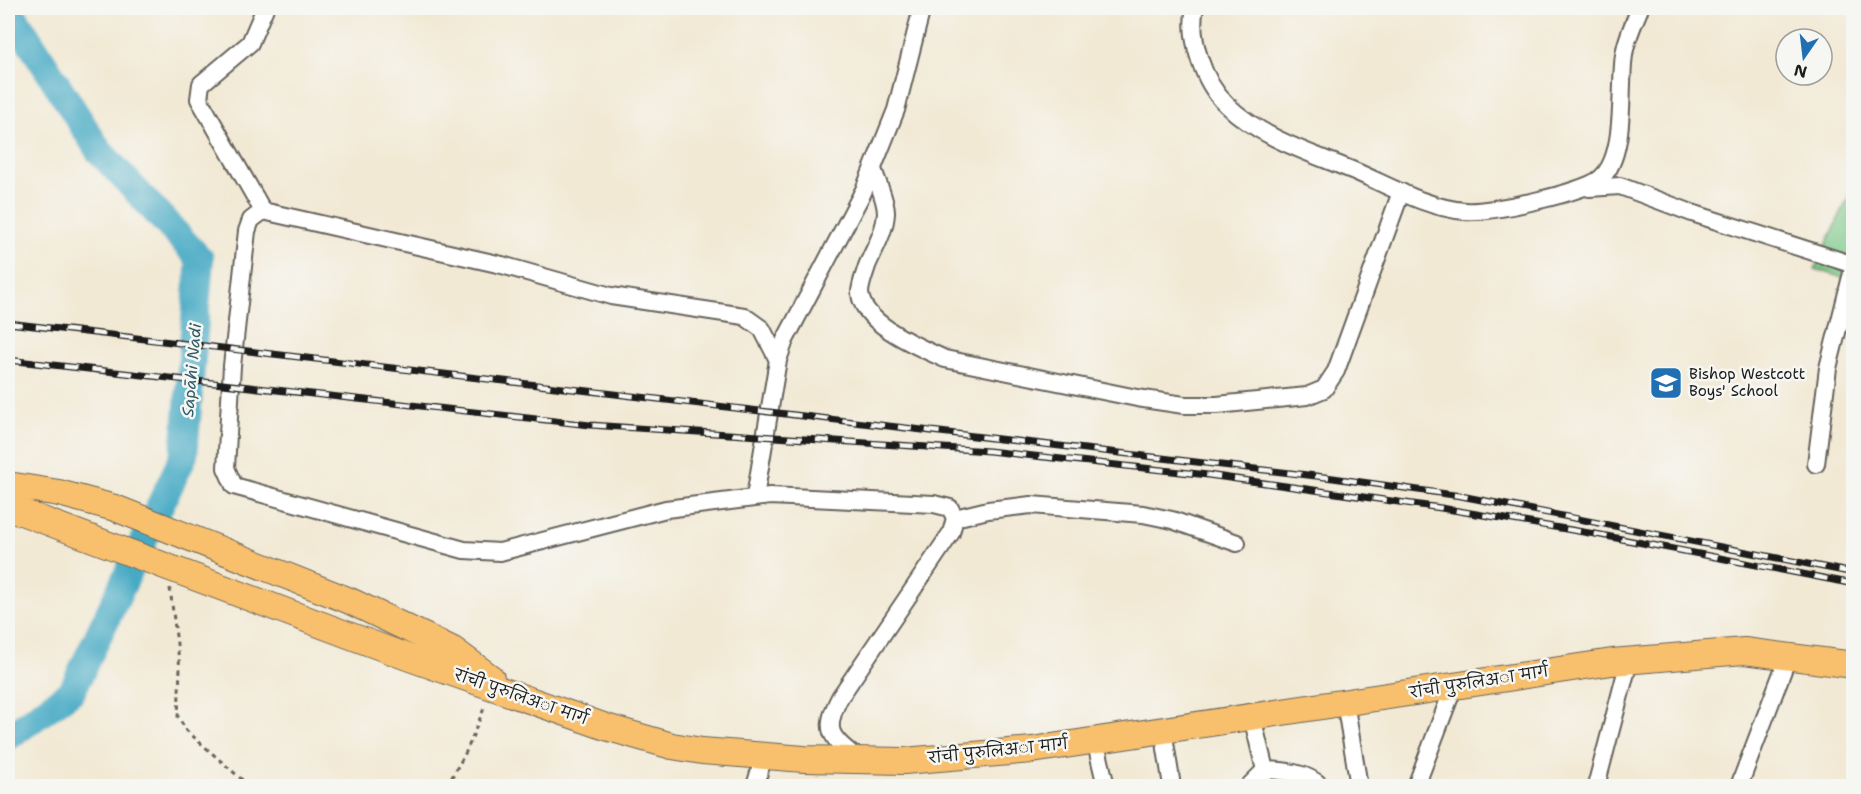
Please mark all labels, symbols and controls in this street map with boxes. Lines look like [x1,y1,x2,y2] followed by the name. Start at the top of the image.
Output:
[1774,27,1834,87] north arrow
[1792,59,1809,83] text: N
[177,322,206,418] water label: Sapāhi Nadi
[1689,364,1805,401] place label: Bishop Westcott Boys' School
[1648,365,1684,401] school or university icon: Bishop Westcott Boys' School
[1407,659,1551,705] street label: रांची पुरुलिअा मार्ग
[450,662,592,731] street label: रांची पुरुलिअा मार्ग
[926,732,1070,770] street label: रांची पुरुलिअा मार्ग

